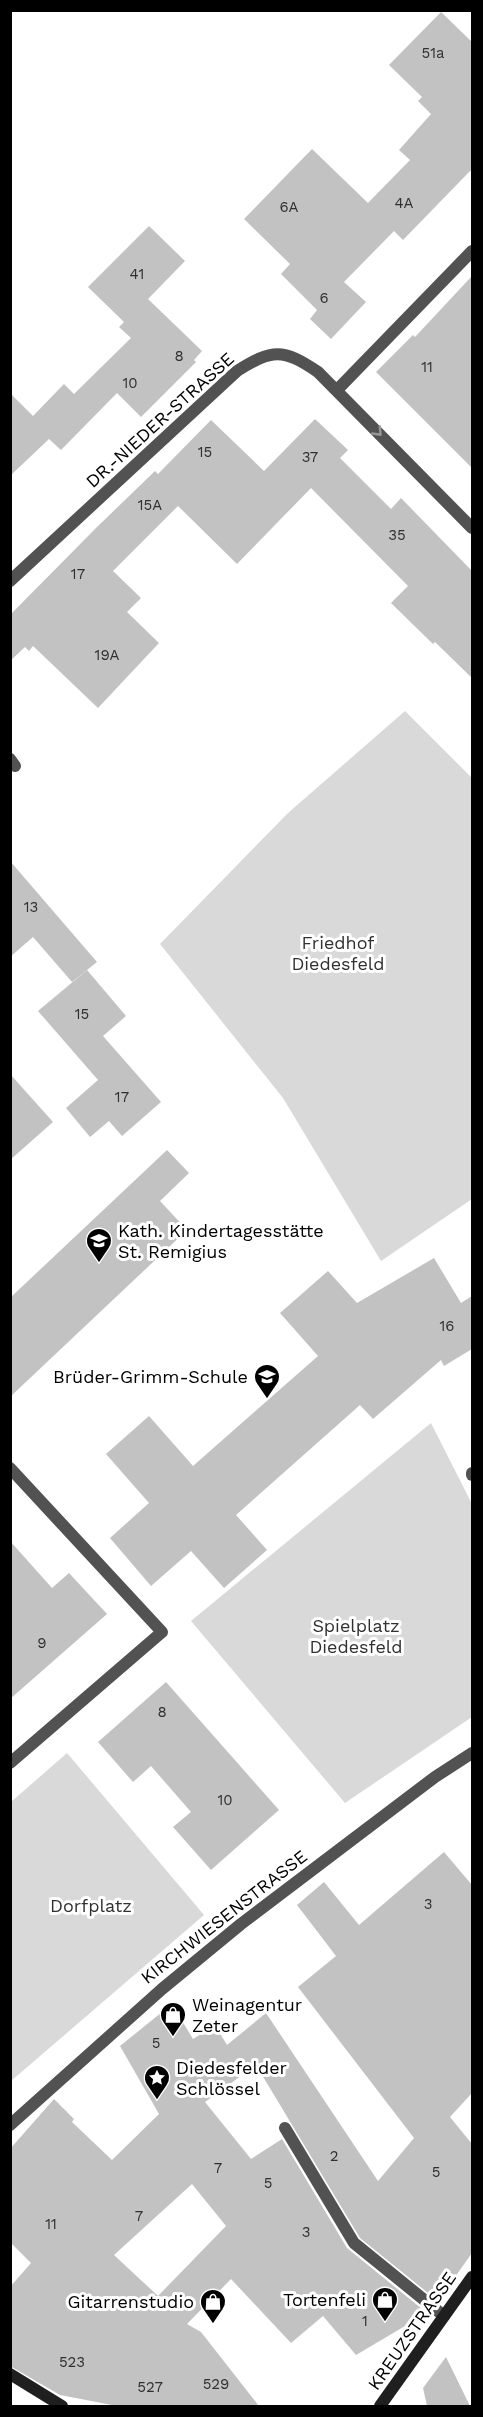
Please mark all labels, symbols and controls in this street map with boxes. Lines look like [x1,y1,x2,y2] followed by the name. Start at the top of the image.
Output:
[421,44,445,62] house number: 51a
[394,194,414,212] house number: 4A
[279,198,299,216] house number: 6A
[130,265,144,283] house number: 41
[319,289,329,307] house number: 6
[174,347,184,365] house number: 8
[81,348,238,492] street label: DR.-NIEDER-STRASSE
[421,358,433,376] house number: 11
[122,374,138,392] house number: 10
[371,424,382,435] one-way arrow
[198,443,212,461] house number: 15
[302,448,318,466] house number: 37
[138,496,162,514] house number: 15A
[388,526,406,544] house number: 35
[71,565,85,583] house number: 17
[95,646,120,664] house number: 19A
[24,898,38,916] house number: 13
[291,932,385,974] park label: Friedhof Diedesfeld
[75,1005,89,1023] house number: 15
[115,1088,129,1106] house number: 17
[118,1220,324,1262] place label: Kath. Kindertagesstätte St. Remigius
[84,1226,114,1264] school or university icon: Kath. Kindertagesstätte St. Remigius
[440,1317,454,1335] house number: 16
[252,1362,282,1400] school or university icon: Brüder-Grimm-Schule
[53,1366,248,1387] place label: Brüder-Grimm-Schule
[309,1615,403,1657] park label: Spielplatz Diedesfeld
[37,1634,47,1652] house number: 9
[157,1703,167,1721] house number: 8
[217,1791,233,1809] house number: 10
[136,1845,311,1988] street label: KIRCHWIESENSTRASSE
[50,1895,132,1916] park label: Dorfplatz
[424,1895,432,1913] house number: 3
[192,1994,302,2036] place label: Weinagentur Zeter
[158,2000,188,2038] shop icon: Weinagentur Zeter
[152,2034,160,2052] house number: 5
[176,2057,287,2099] place label: Diedesfelder Schlössel
[142,2063,172,2101] place icon: Diedesfelder Schlössel
[330,2147,338,2165] house number: 2
[214,2159,222,2177] house number: 7
[432,2163,440,2181] house number: 5
[264,2174,272,2192] house number: 5
[135,2207,143,2225] house number: 7
[45,2215,57,2233] house number: 11
[302,2223,310,2241] house number: 3
[363,2268,460,2394] street label: KREUZSTRASSE
[370,2285,400,2323] shop icon: Tortenfeli
[198,2287,228,2325] shop icon: Gitarrenstudio
[283,2289,366,2310] place label: Tortenfeli
[68,2291,194,2312] place label: Gitarrenstudio
[362,2312,368,2330] house number: 1
[59,2353,85,2371] house number: 523
[203,2375,229,2393] house number: 529
[137,2378,163,2396] house number: 527

